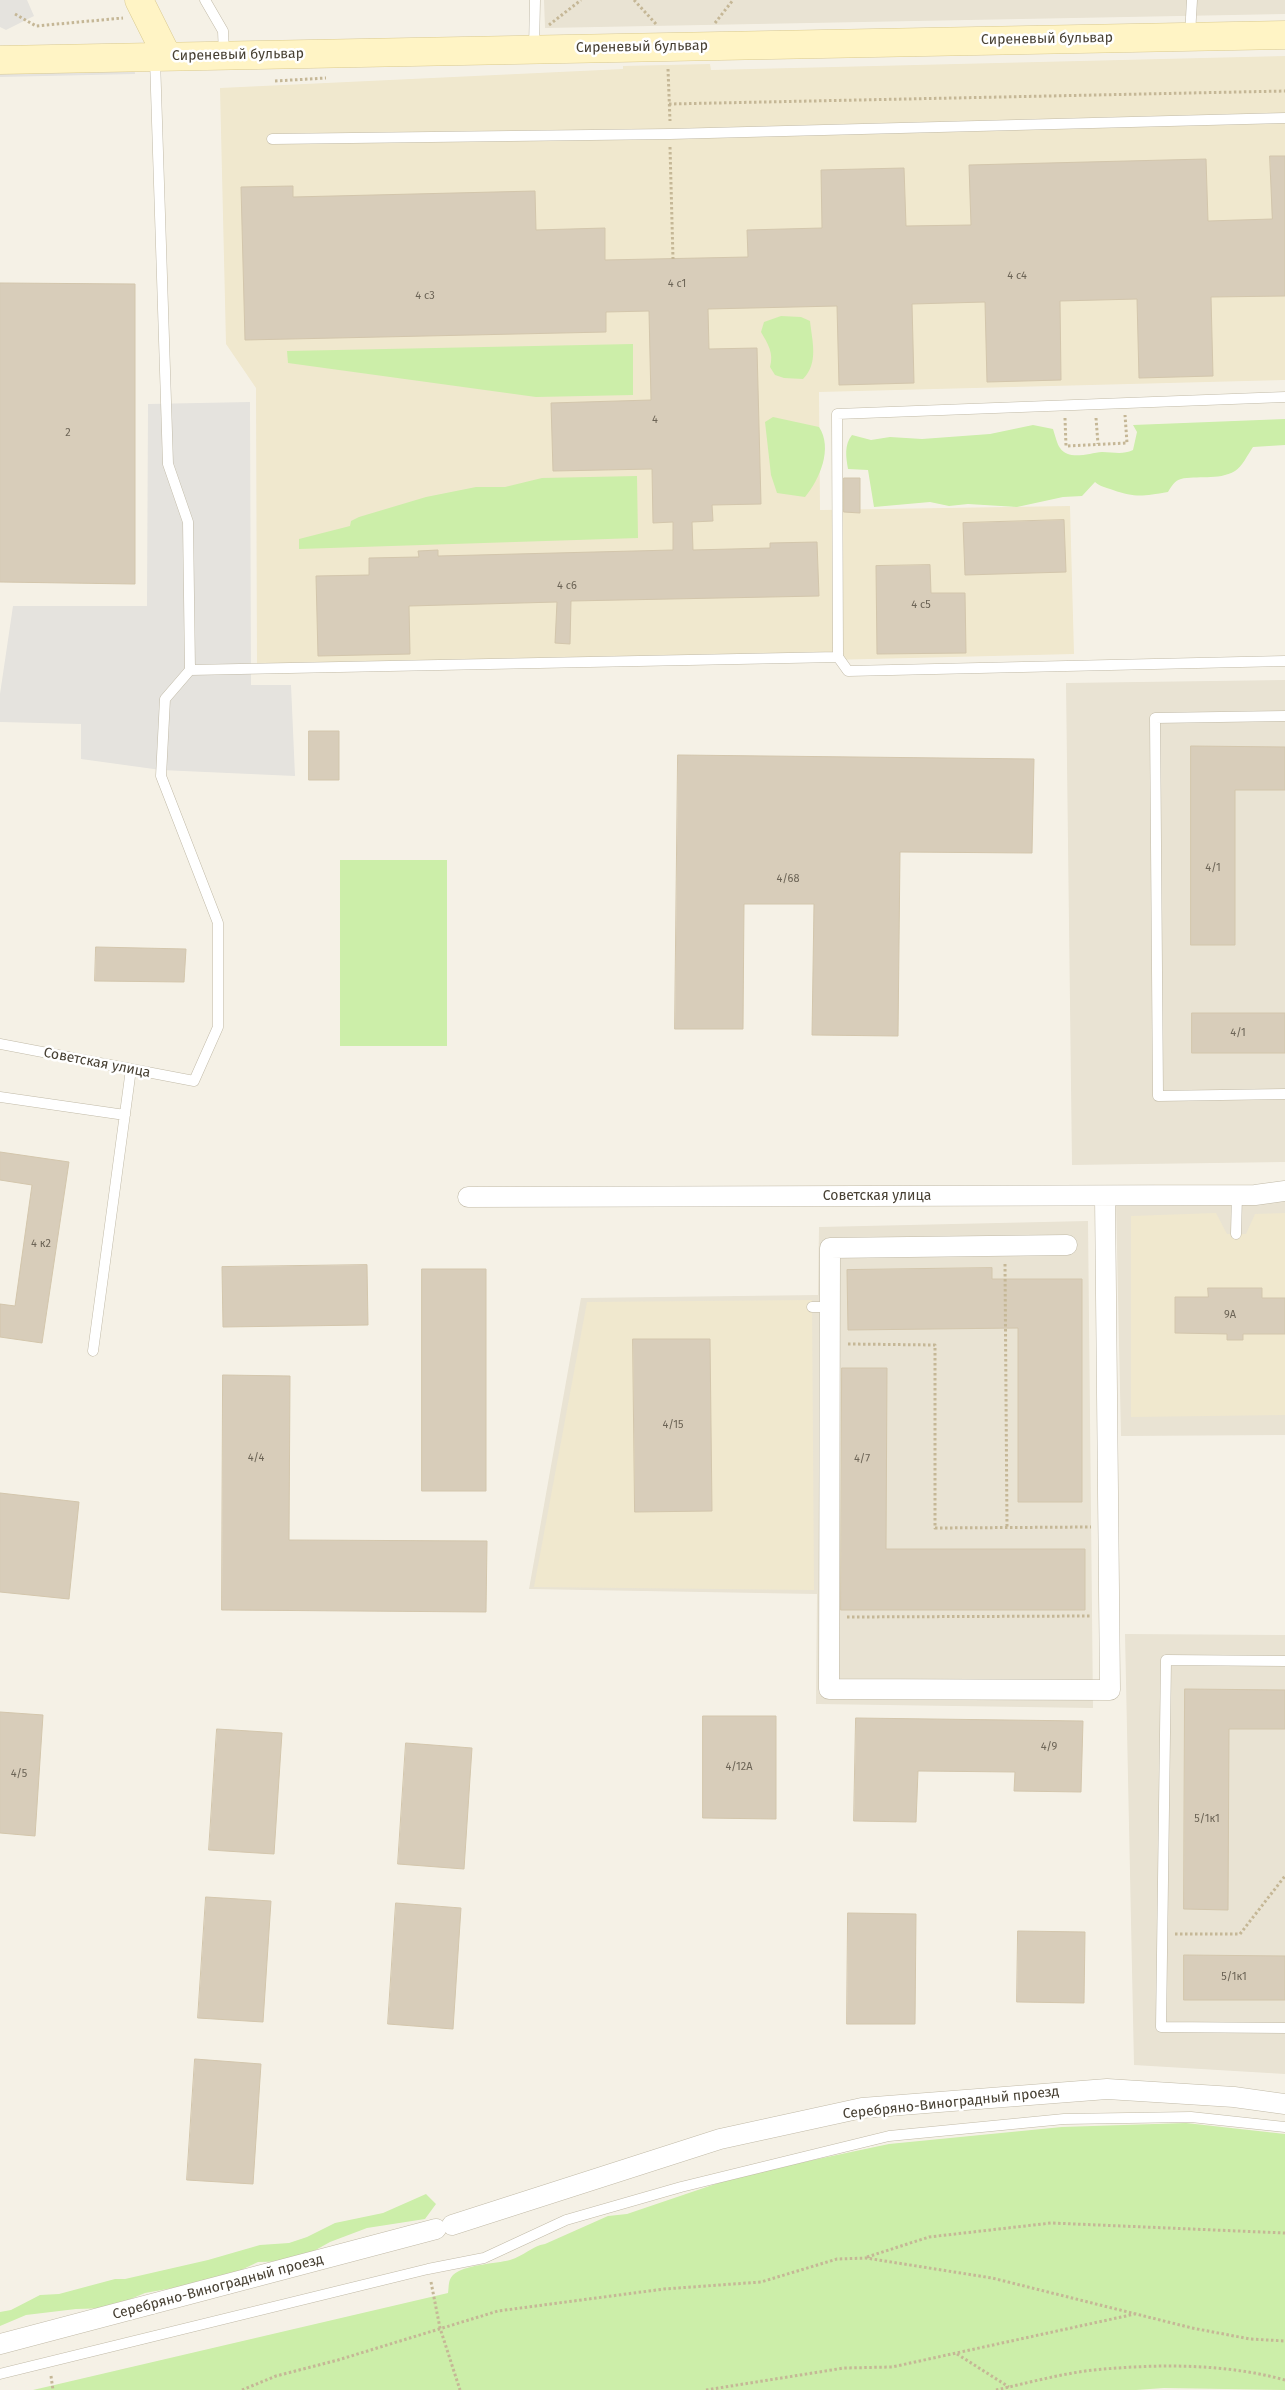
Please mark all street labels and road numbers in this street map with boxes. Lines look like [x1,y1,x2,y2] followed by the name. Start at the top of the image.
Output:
[981,29,1113,49] street label: Сиреневый бульвар
[576,37,708,57] street label: Сиреневый бульвар
[172,45,304,65] street label: Сиреневый бульвар
[42,1044,152,1082] street label: Советская улица
[823,1188,931,1204] street label: Советская улица
[842,2083,1060,2123] street label: Серебряно-Виноградный проезд
[111,2251,325,2323] street label: Серебряно-Виноградный проезд

